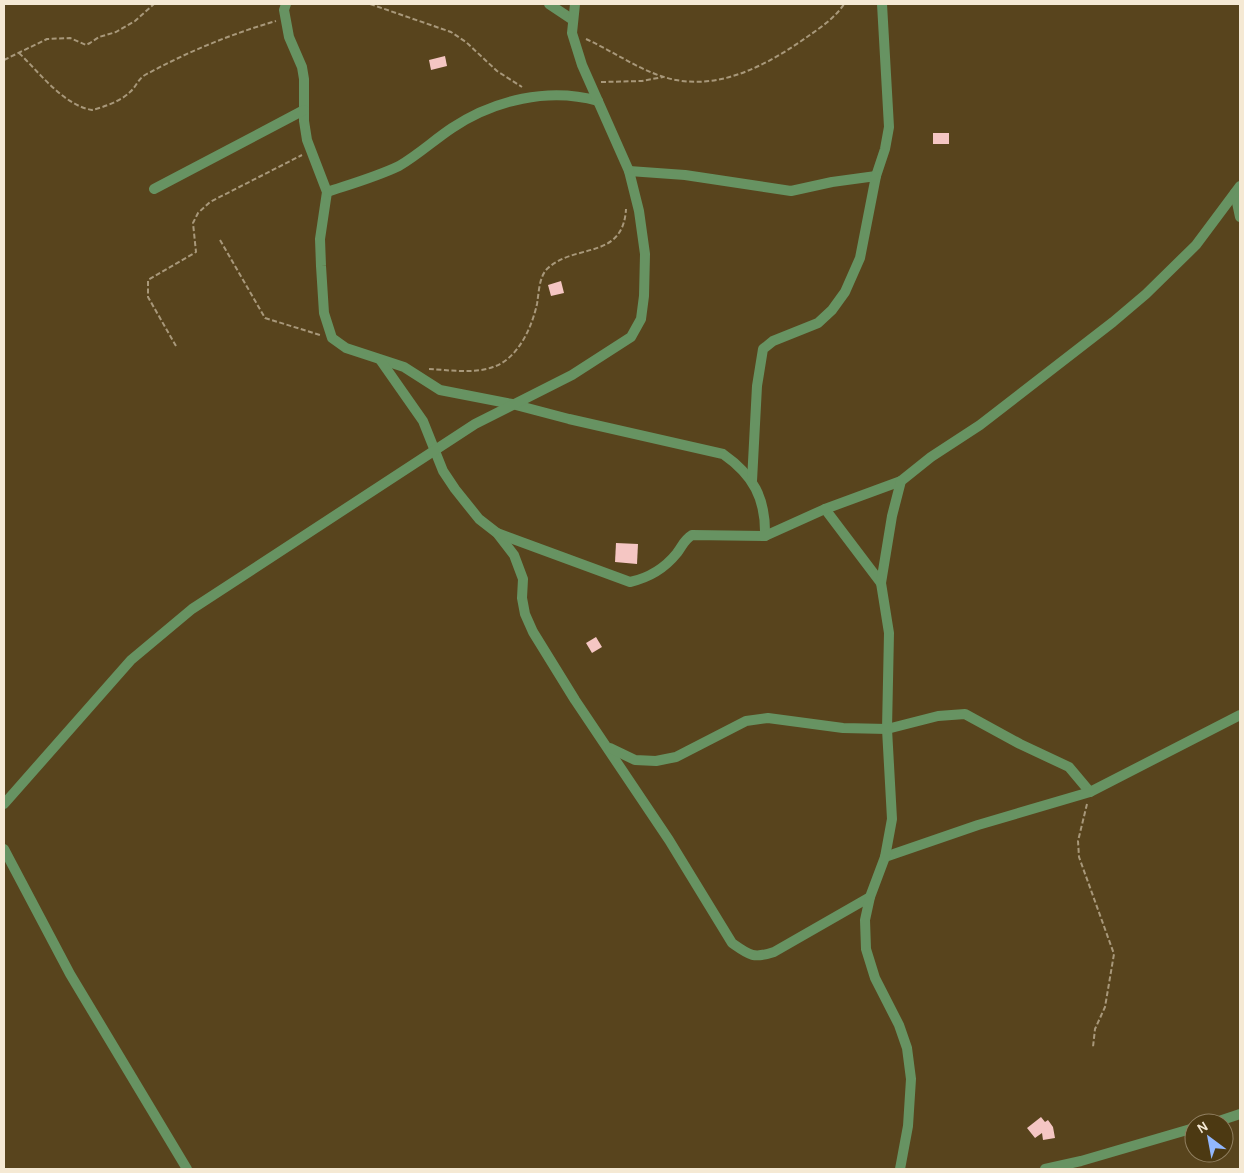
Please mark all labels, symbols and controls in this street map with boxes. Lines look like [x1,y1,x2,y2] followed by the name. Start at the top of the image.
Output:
[1184,1113,1234,1163] north arrow
[1195,1119,1210,1136] text: N

